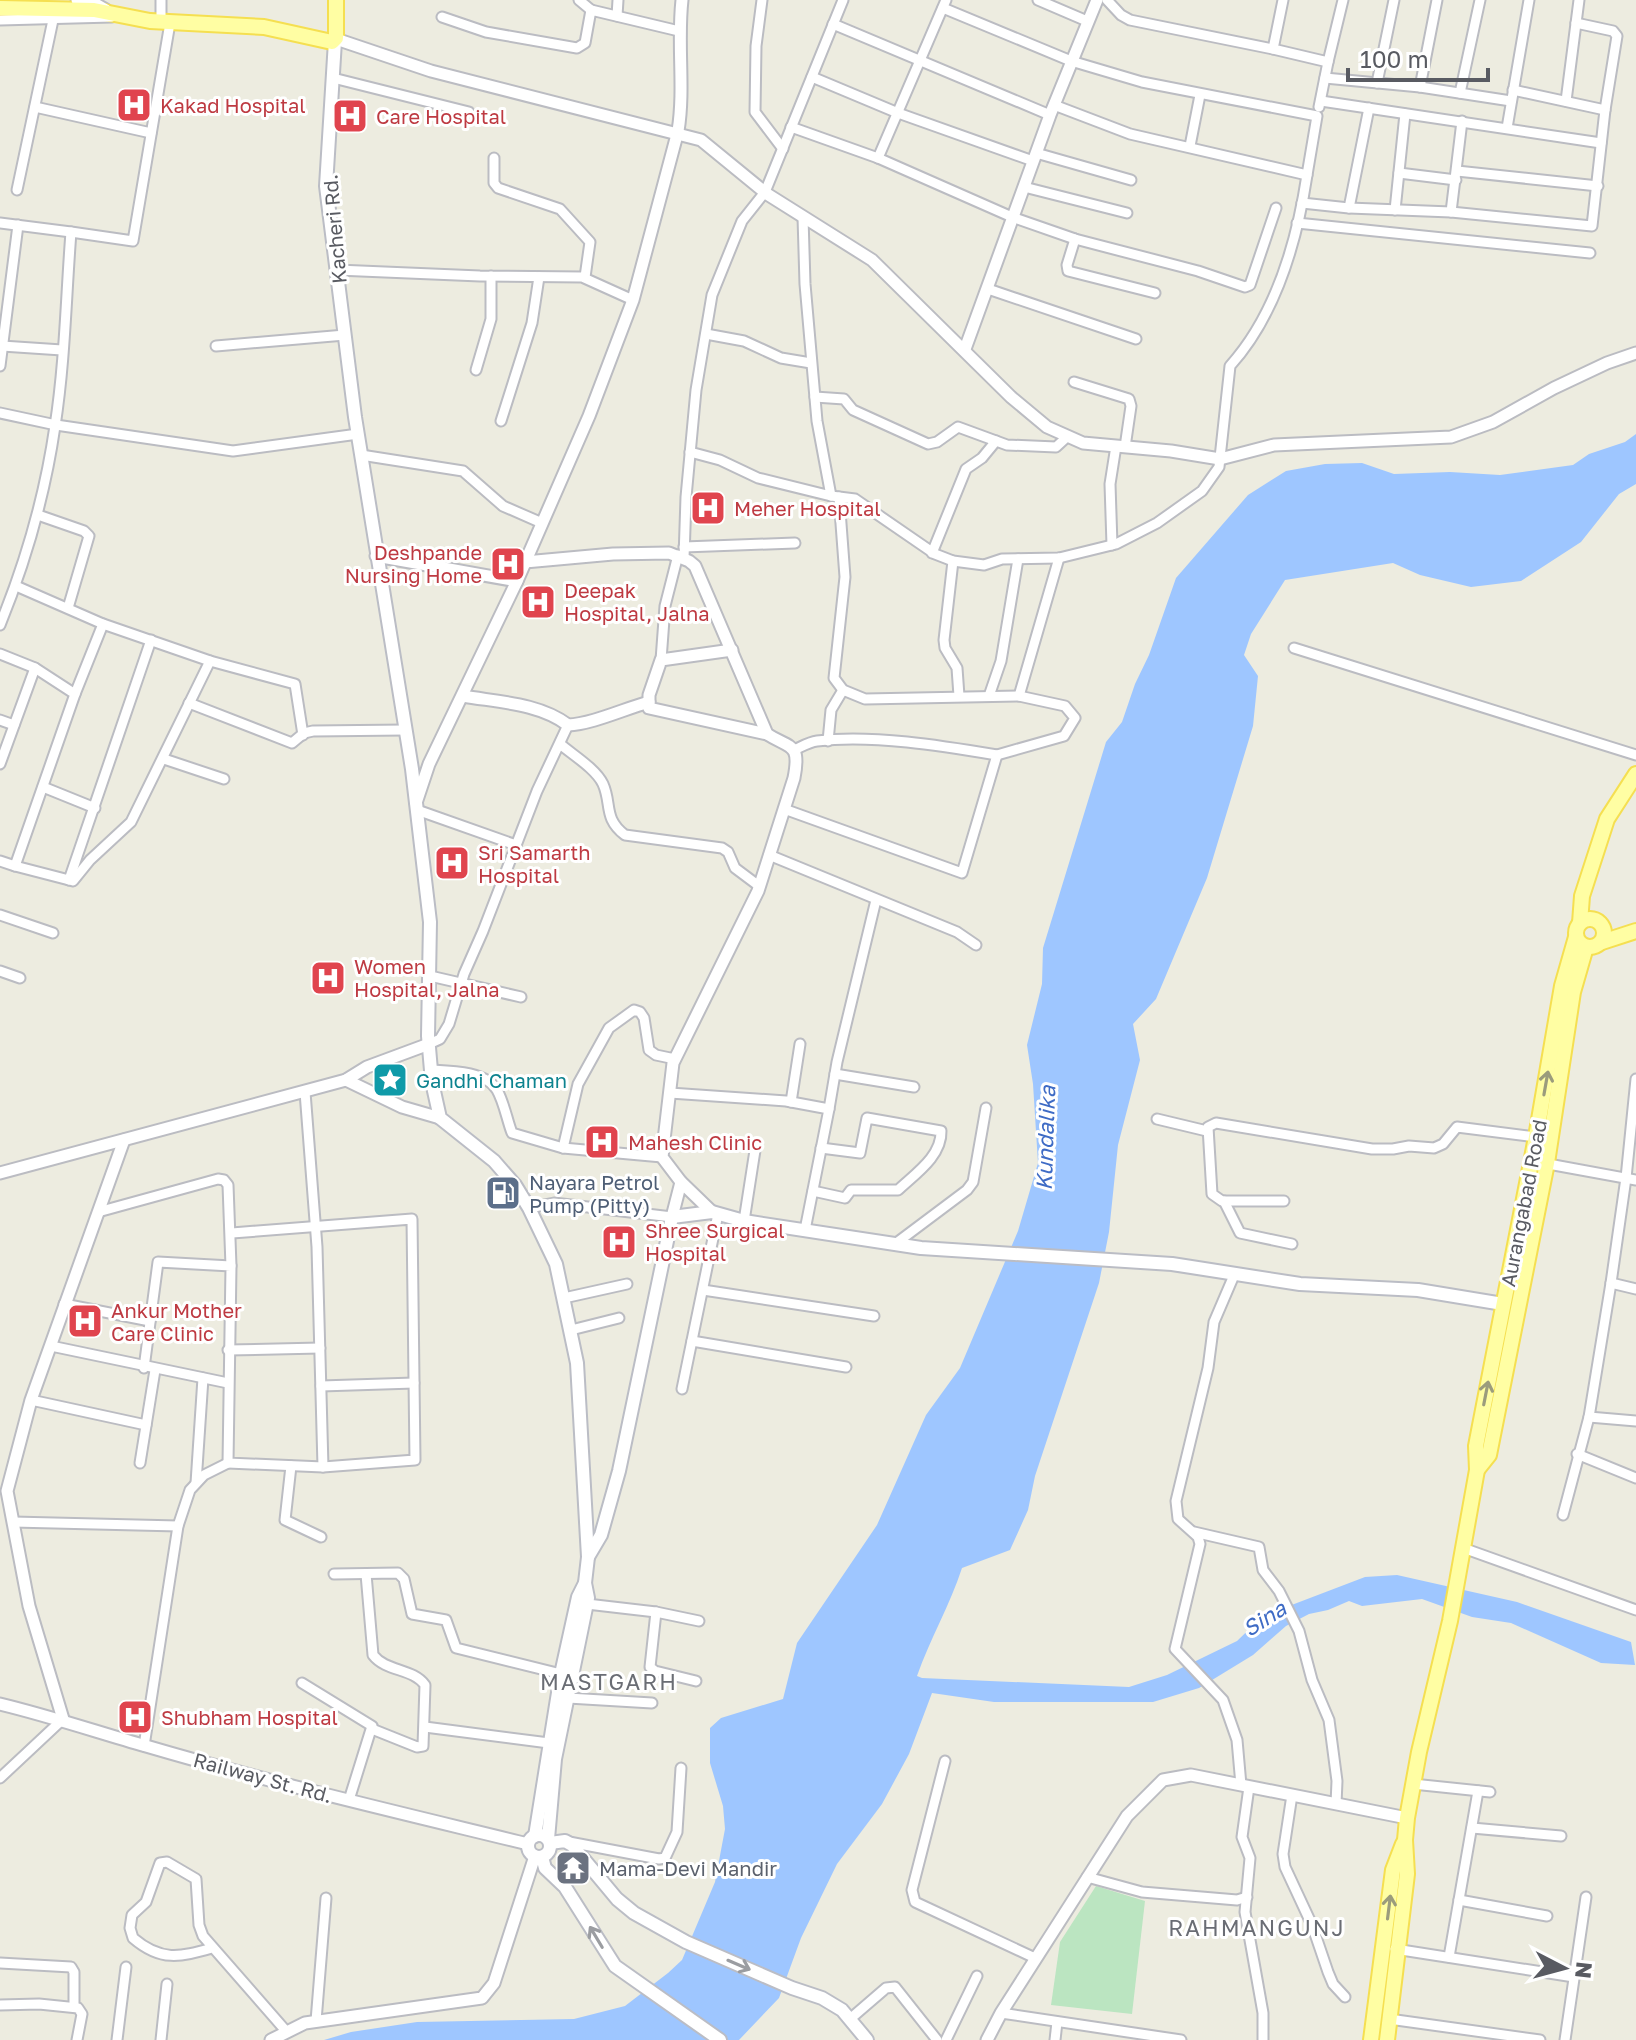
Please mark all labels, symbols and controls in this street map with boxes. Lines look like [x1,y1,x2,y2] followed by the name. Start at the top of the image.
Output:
[1348,32,1488,82] scale bar
[1360,44,1429,73] text: 100 m
[115,86,153,124] hospital icon: Kakad Hospital
[160,93,306,117] place label: Kakad Hospital
[331,97,369,135] hospital icon: Care Hospital
[376,104,506,128] place label: Care Hospital
[317,173,351,285] street label: Kacheri Rd.
[689,489,727,527] hospital icon: Meher Hospital
[734,496,881,520] place label: Meher Hospital
[345,540,482,587] place label: Deshpande Nursing Home
[489,545,527,583] hospital icon: Deshpande Nursing Home
[564,578,710,625] place label: Deepak Hospital, Jalna
[519,583,557,621] hospital icon: Deepak Hospital, Jalna
[478,840,591,887] place label: Sri Samarth Hospital
[433,844,471,882] hospital icon: Sri Samarth Hospital
[354,954,500,1001] place label: Women Hospital, Jalna
[309,959,347,997] hospital icon: Women Hospital, Jalna
[371,1061,409,1099] place icon: Gandhi Chaman
[416,1068,567,1092] place label: Gandhi Chaman
[1539,1070,1554,1096] one-way arrow
[1030,1083,1060,1191] water label: Kundalika
[1495,1117,1551,1289] street label: Aurangabad Road
[583,1123,621,1161] hospital icon: Mahesh Clinic
[628,1130,762,1154] place label: Mahesh Clinic
[529,1170,659,1217] place label: Nayara Petrol Pump (Pitty)
[484,1174,522,1212] fuel station icon: Nayara Petrol Pump (Pitty)
[645,1218,785,1265] place label: Shree Surgical Hospital
[600,1223,638,1261] hospital icon: Shree Surgical Hospital
[111,1298,242,1345] place label: Ankur Mother Care Clinic
[66,1302,104,1340] hospital icon: Ankur Mother Care Clinic
[1480,1381,1495,1406] one-way arrow
[1237,1594,1292,1642] water label: Sina
[540,1668,678,1695] district label: MASTGARH
[116,1698,154,1736] hospital icon: Shubham Hospital
[161,1705,338,1729] place label: Shubham Hospital
[191,1747,335,1807] street label: Railway St. Rd.
[554,1849,592,1887] temple icon: Mama-Devi Mandir
[599,1856,777,1880] place label: Mama-Devi Mandir
[1381,1894,1396,1921] one-way arrow
[1168,1914,1346,1941] district label: RAHMANGUNJ
[588,1926,604,1949] one-way arrow
[1524,1928,1604,2008] north arrow
[727,1958,751,1973] one-way arrow
[1570,1960,1599,1980] text: N

